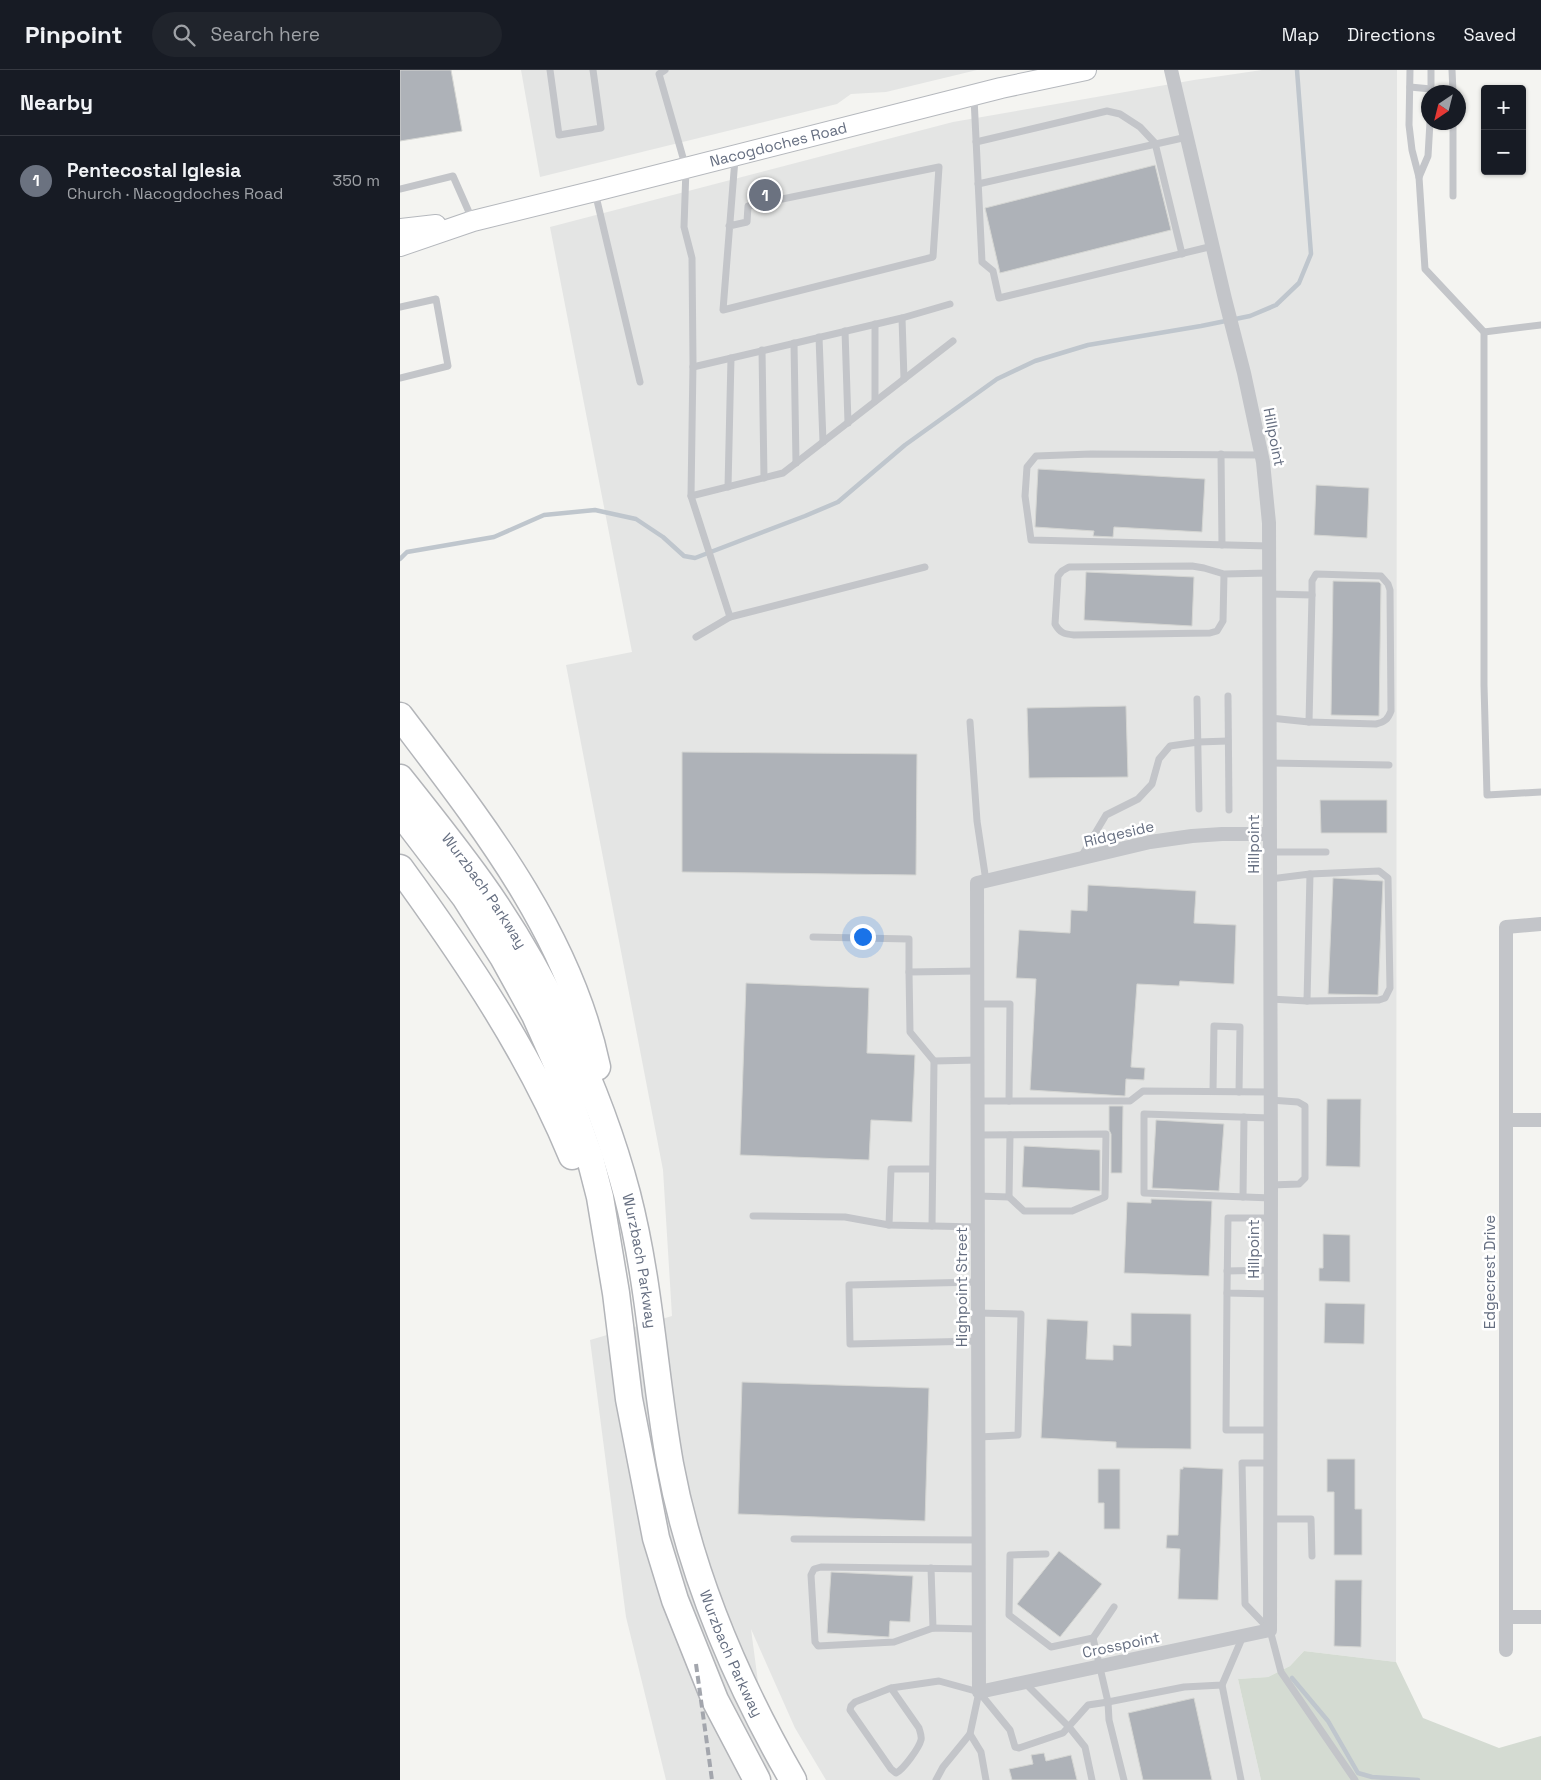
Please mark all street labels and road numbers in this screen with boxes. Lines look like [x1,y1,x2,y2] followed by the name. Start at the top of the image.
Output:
[708,117,849,171] street label: Nacogdoches Road
[1260,406,1289,468] street label: Hillpoint
[1244,814,1263,874] street label: Hillpoint
[1082,816,1156,851] street label: Ridgeside
[438,829,531,952] street label: Wurzbach Parkway
[618,1191,661,1329] street label: Wurzbach Parkway
[1480,1215,1499,1329] street label: Edgecrest Drive
[1244,1219,1263,1279] street label: Hillpoint
[952,1227,971,1347] street label: Highpoint Street
[696,1587,767,1720] street label: Wurzbach Parkway
[1080,1627,1161,1662] street label: Crosspoint

